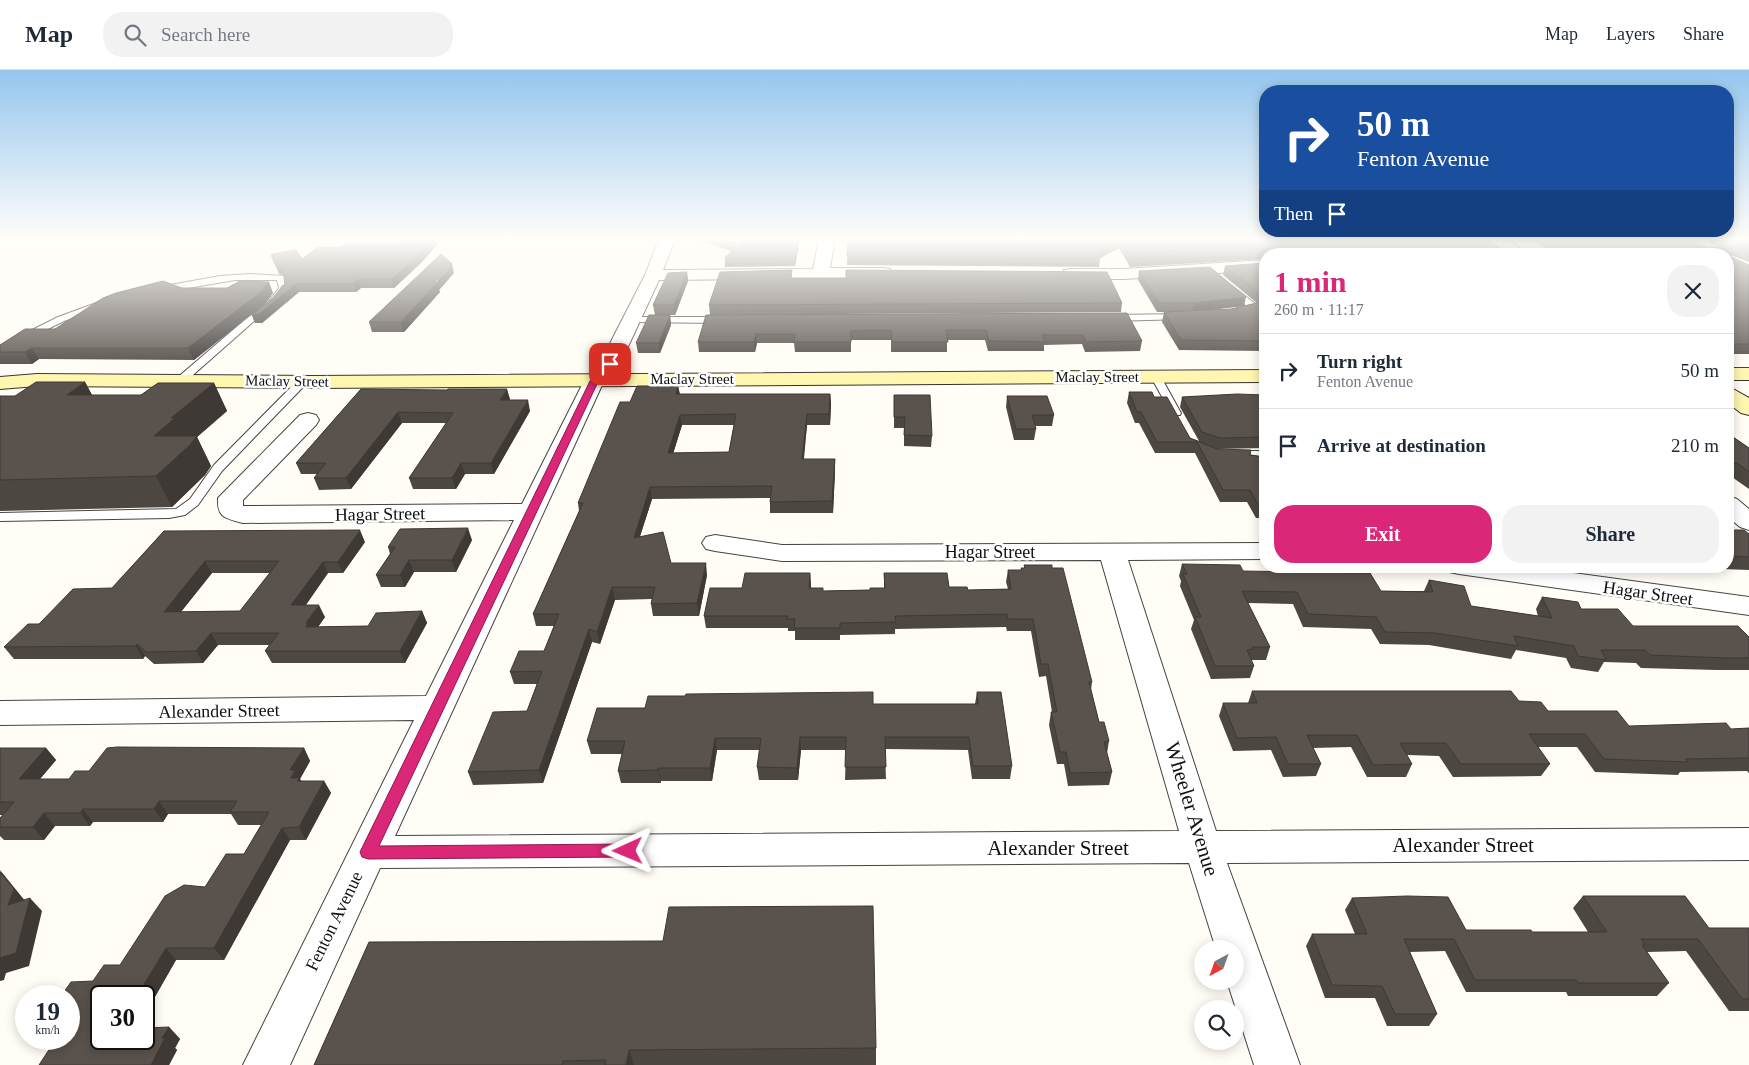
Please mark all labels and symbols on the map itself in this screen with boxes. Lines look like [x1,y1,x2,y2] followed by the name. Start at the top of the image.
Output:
[589,343,631,385] pin
[1055,369,1140,385] street label: Maclay Street
[650,371,735,387] street label: Maclay Street
[245,372,330,390] street label: Maclay Street
[335,503,425,525] street label: Hagar Street
[945,542,1035,562] street label: Hagar Street
[1602,577,1694,609] street label: Hagar Street
[158,700,280,722] street label: Alexander Street
[1160,739,1224,879] street label: Wheeler Avenue
[601,824,653,876] position arrow
[1392,833,1534,857] street label: Alexander Street
[987,836,1129,860] street label: Alexander Street
[301,868,367,974] street label: Fenton Avenue
[1194,940,1244,990] north arrow
[90,985,155,1050] speed limit sign: 30

